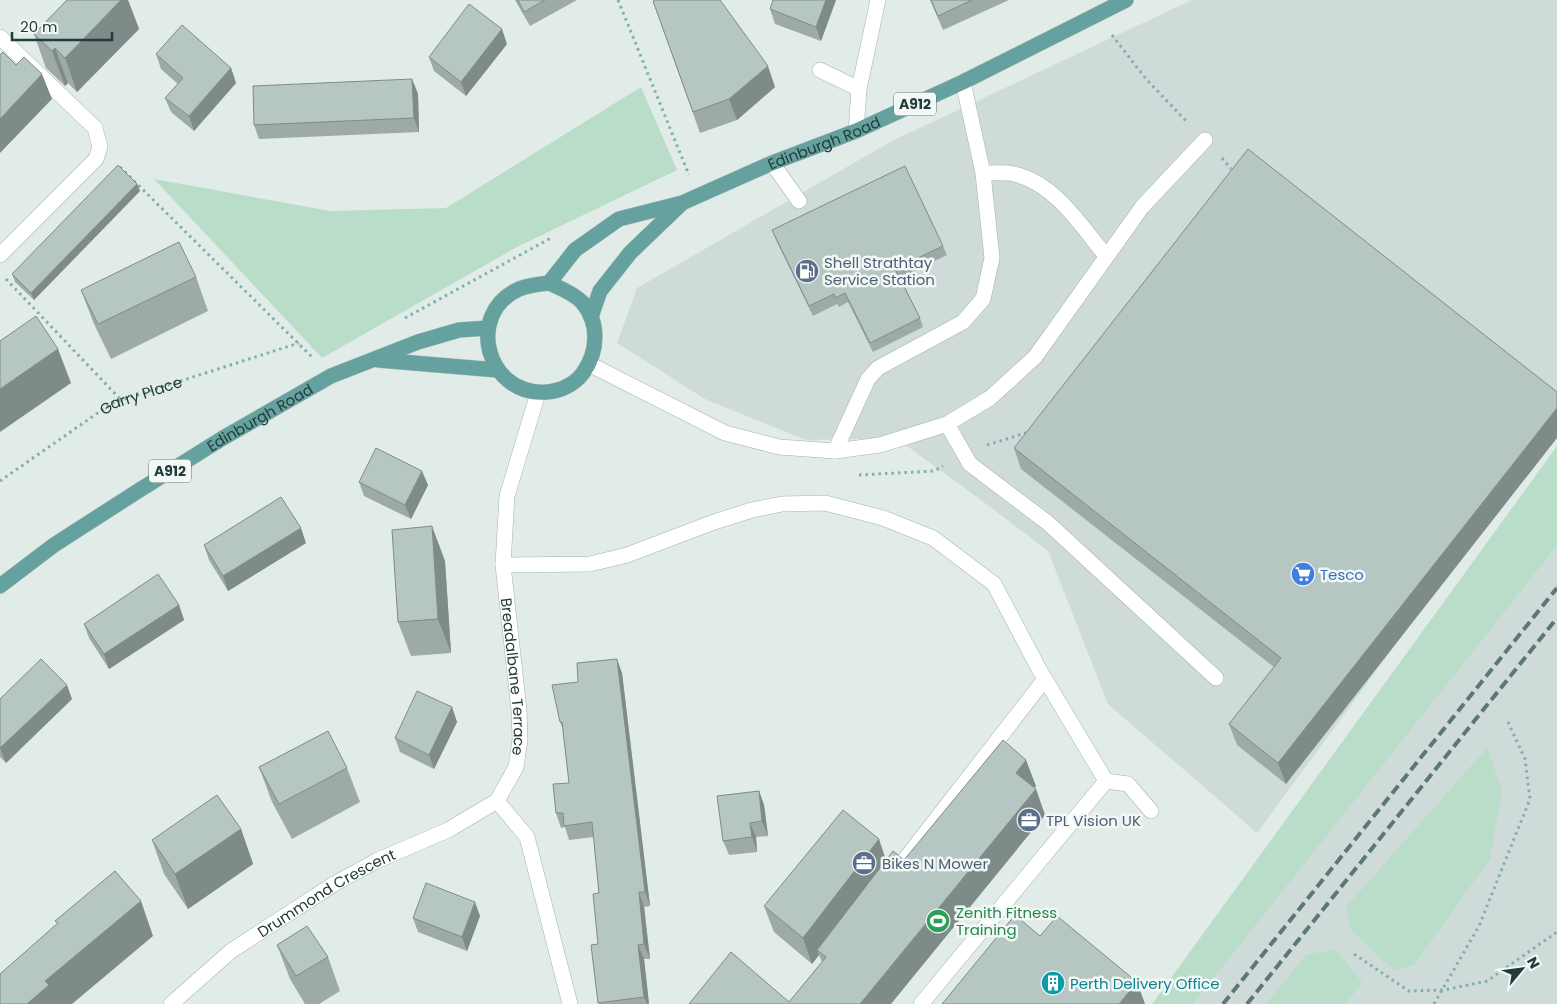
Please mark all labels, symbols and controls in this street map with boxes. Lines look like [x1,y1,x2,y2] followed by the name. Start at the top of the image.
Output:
[12,10,112,42] scale bar
[20,16,58,37] text: 20 m
[894,92,936,116] road number: A912
[764,111,883,174] street label: Edinburgh Road
[824,252,935,290] place label: Shell Strathtay Service Station
[794,258,820,284] fuel station icon: Shell Strathtay Service Station
[95,371,184,419] street label: Garry Place
[203,378,317,456] street label: Edinburgh Road
[149,460,191,482] road number: A912
[1290,561,1316,587] supermarket icon: Tesco
[1320,564,1364,585] place label: Tesco
[496,597,531,757] street label: Breadalbane Terrace
[1016,807,1042,833] office icon: TPL Vision UK
[1046,810,1141,831] place label: TPL Vision UK
[253,843,399,942] street label: Drummond Crescent
[851,850,877,876] office icon: Bikes N Mower
[882,853,988,874] place label: Bikes N Mower
[956,902,1057,940] place label: Zenith Fitness Training
[925,908,951,934] sports icon: Zenith Fitness Training
[1497,944,1547,994] north arrow
[1522,953,1545,972] text: N
[1040,970,1066,996] building icon: Perth Delivery Office
[1070,973,1219,994] place label: Perth Delivery Office

